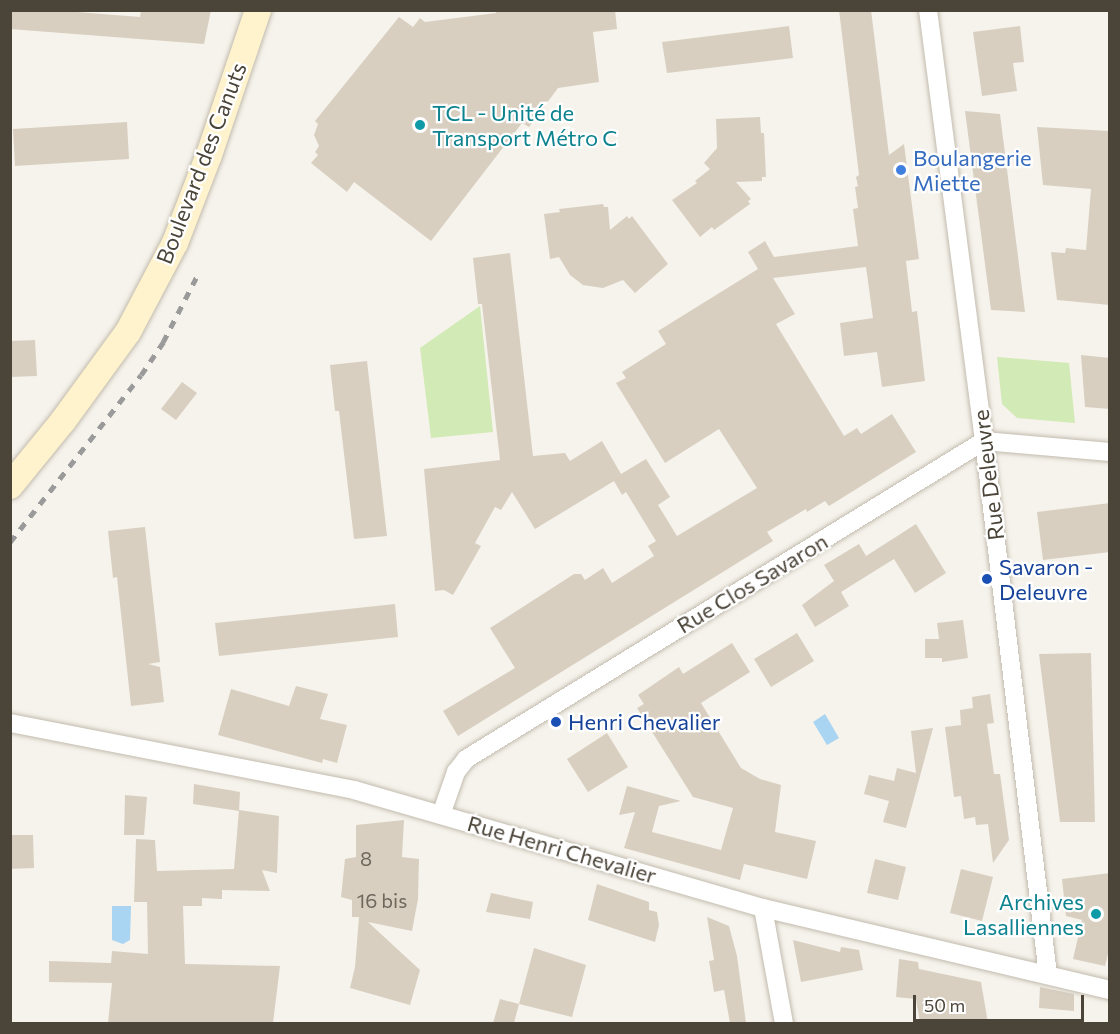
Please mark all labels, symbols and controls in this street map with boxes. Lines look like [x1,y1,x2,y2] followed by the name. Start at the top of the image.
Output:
[150,59,252,267] street label: Boulevard des Canuts
[432,99,617,150] place label: TCL - Unité de Transport Métro C
[413,118,427,132] marker: TCL - Unité de Transport Métro C
[913,144,1032,196] place label: Boulangerie Miette
[894,163,908,177] marker: Boulangerie Miette
[967,408,1009,542] street label: Rue Deleuvre
[672,528,832,638] street label: Rue Clos Savaron
[999,553,1093,604] place label: Savaron - Deleuvre
[980,572,994,586] marker: Savaron - Deleuvre
[568,709,721,735] place label: Henri Chevalier
[549,715,563,729] marker: Henri Chevalier
[464,809,660,889] street label: Rue Henri Chevalier
[360,846,372,870] house number: 8
[357,888,407,912] house number: 16 bis
[963,888,1084,939] place label: Archives Lasalliennes
[1089,907,1103,921] marker: Archives Lasalliennes
[916,983,1087,1021] scale bar
[924,994,965,1016] text: 50 m

